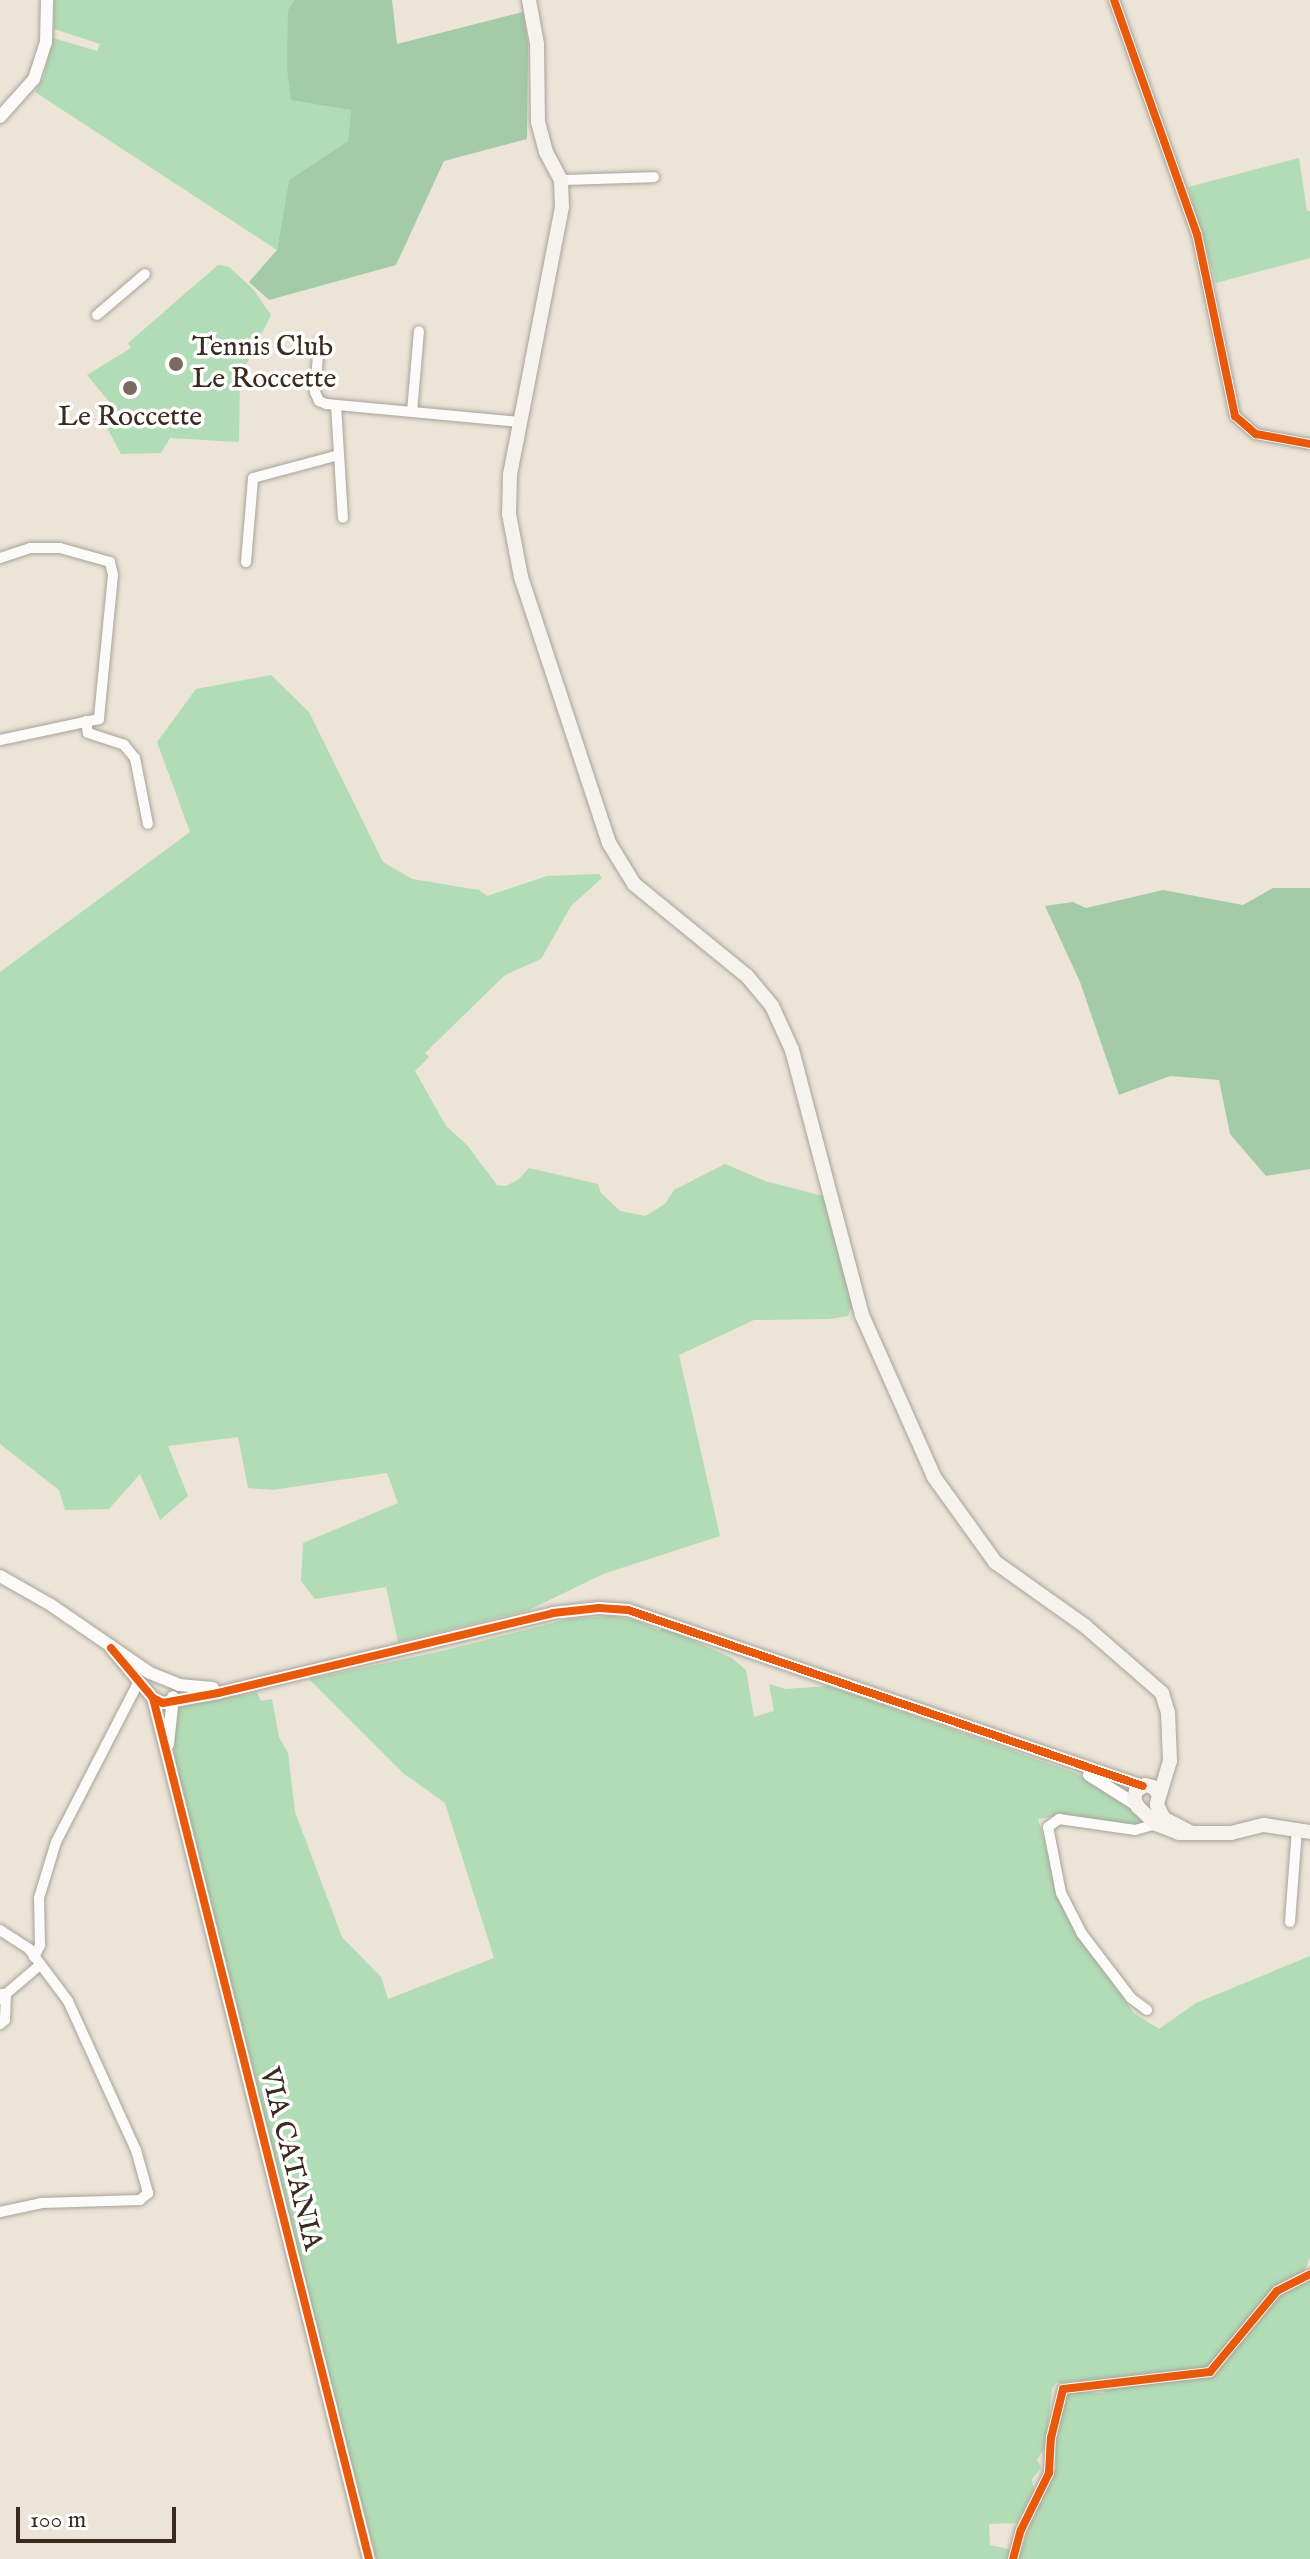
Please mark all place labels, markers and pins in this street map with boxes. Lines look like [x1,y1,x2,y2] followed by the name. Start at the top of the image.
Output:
[192,331,336,397] place label: Tennis Club Le Roccette
[167,355,185,373] marker: Tennis Club Le Roccette
[121,379,139,397] marker: Le Roccette
[58,401,202,435] place label: Le Roccette

